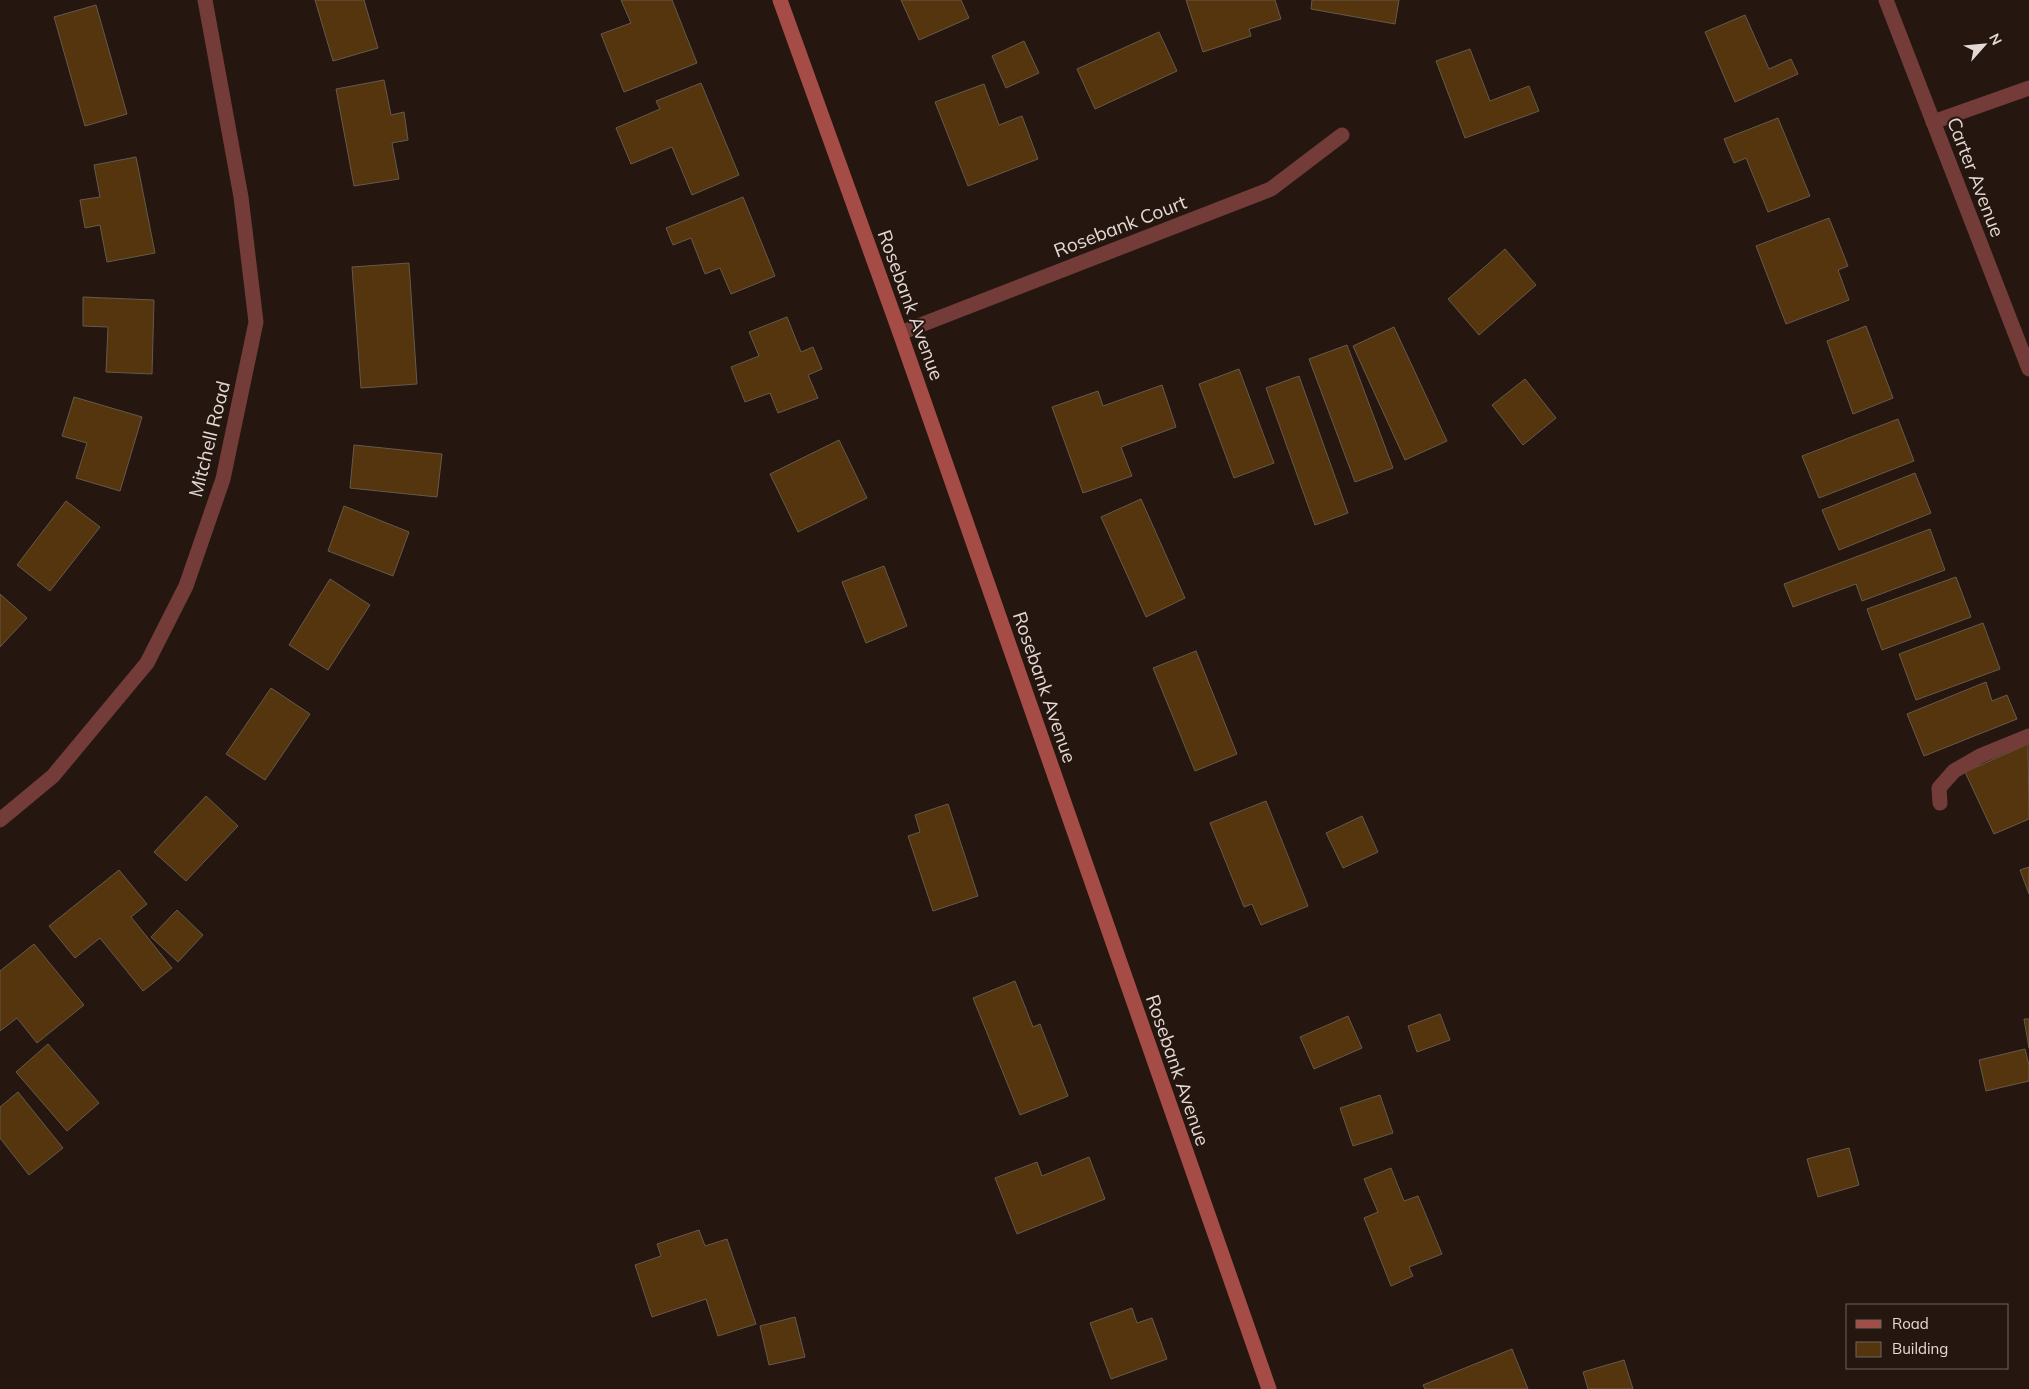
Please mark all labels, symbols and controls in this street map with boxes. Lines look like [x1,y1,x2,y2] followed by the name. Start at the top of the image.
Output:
[1959,20,2009,70] north arrow
[1985,30,2006,48] text: N
[1942,114,2010,240] street label: Carter Avenue
[1050,190,1190,262] street label: Rosebank Court
[873,226,949,384] street label: Rosebank Avenue
[183,378,235,500] street label: Mitchell Road
[1008,608,1082,766] street label: Rosebank Avenue
[1141,991,1215,1149] street label: Rosebank Avenue
[1846,1304,2009,1369] legend
[1892,1314,1929,1333] text: Road
[1892,1339,1948,1358] text: Building

